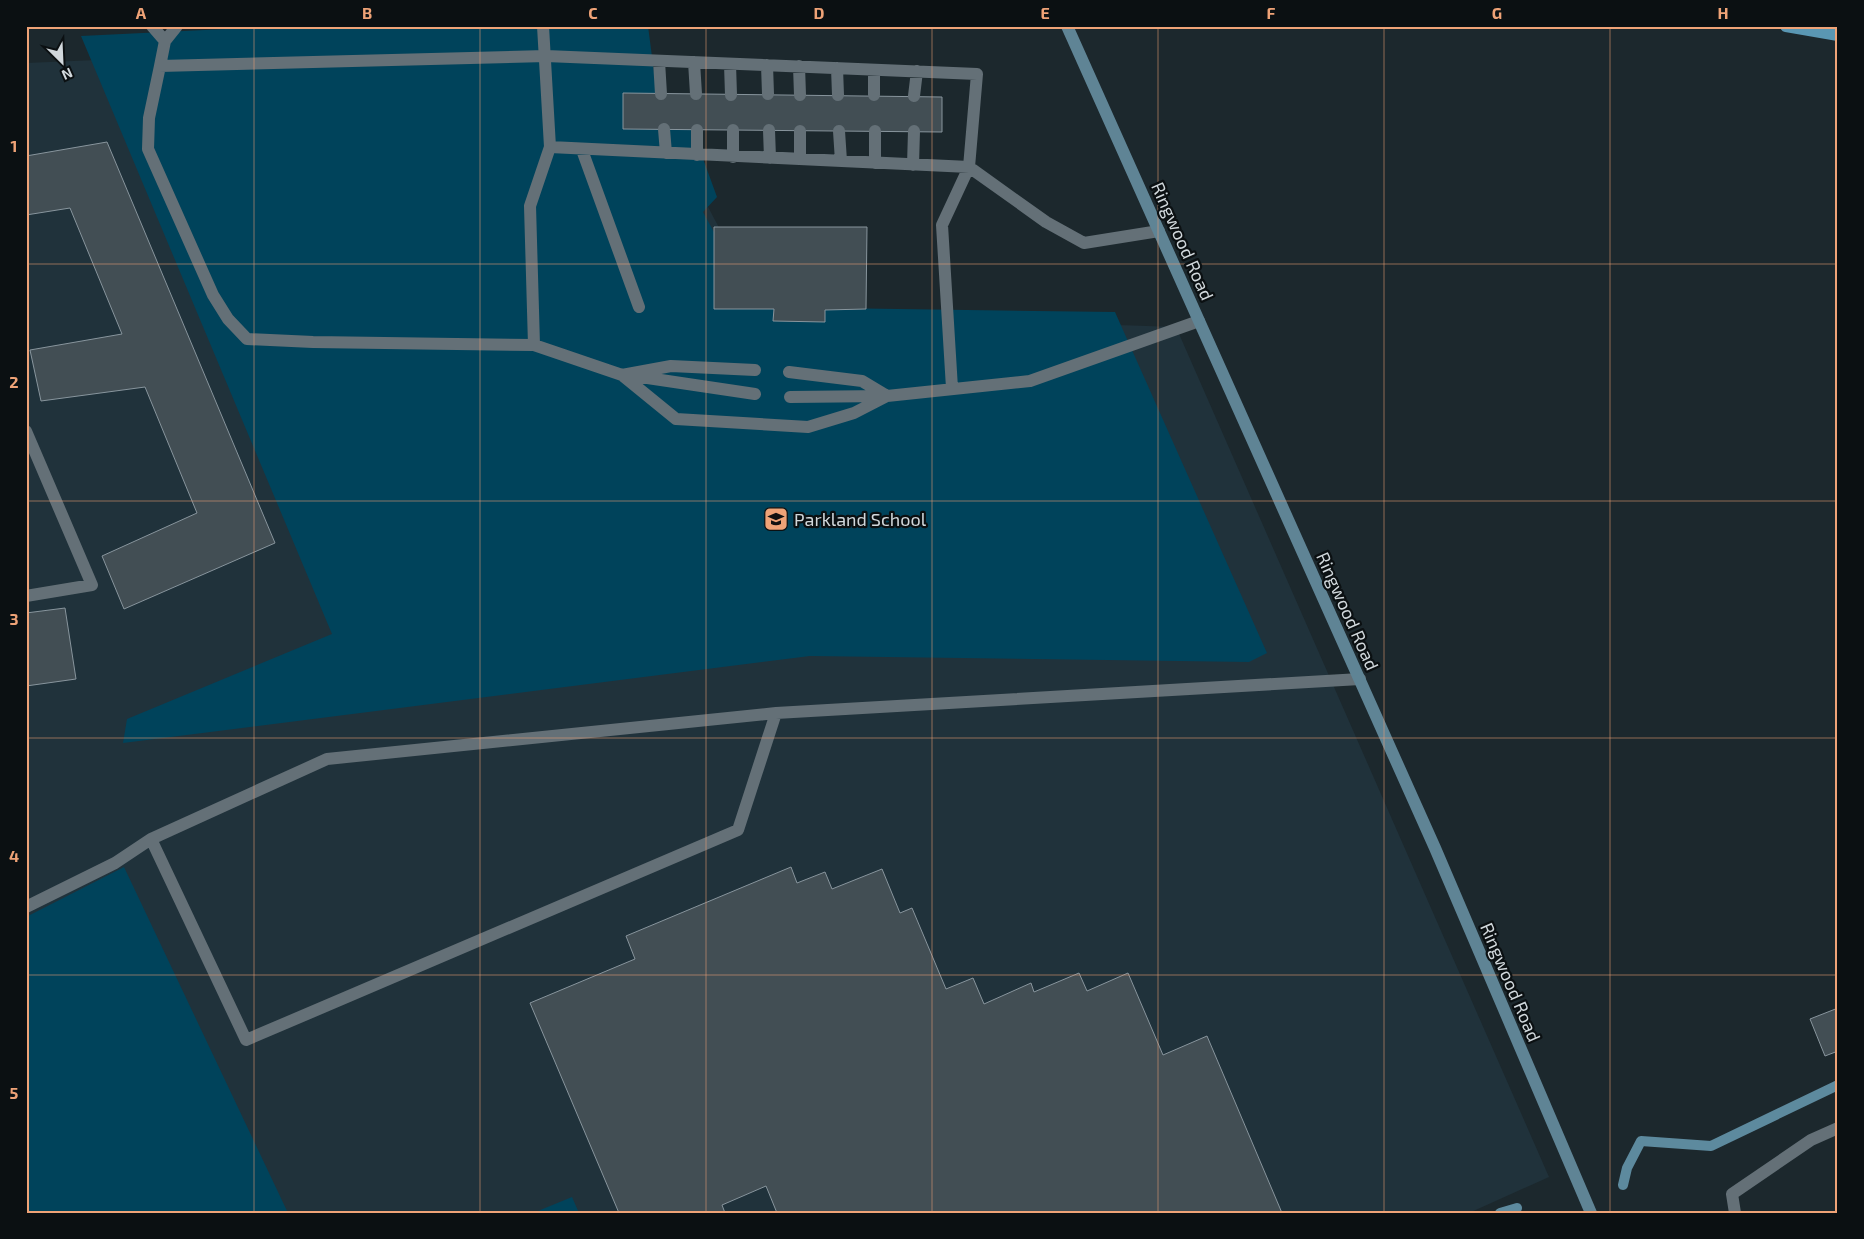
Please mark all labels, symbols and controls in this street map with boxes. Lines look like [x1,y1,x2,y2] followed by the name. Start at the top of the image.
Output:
[136,3,147,22] text: A
[362,3,372,22] text: B
[588,3,598,22] text: C
[814,3,825,22] text: D
[1040,3,1050,22] text: E
[1267,3,1276,22] text: F
[1492,3,1502,22] text: G
[1717,3,1729,22] text: H
[38,38,88,88] north arrow
[59,65,76,84] text: N
[11,136,17,155] text: 1
[1147,178,1219,304] street label: Ringwood Road
[9,372,19,391] text: 2
[763,506,789,532] school or university icon: Parkland School
[794,508,927,530] place label: Parkland School
[1312,548,1384,674] street label: Ringwood Road
[9,609,19,628] text: 3
[9,846,19,865] text: 4
[1476,919,1546,1045] street label: Ringwood Road
[10,1083,19,1102] text: 5

